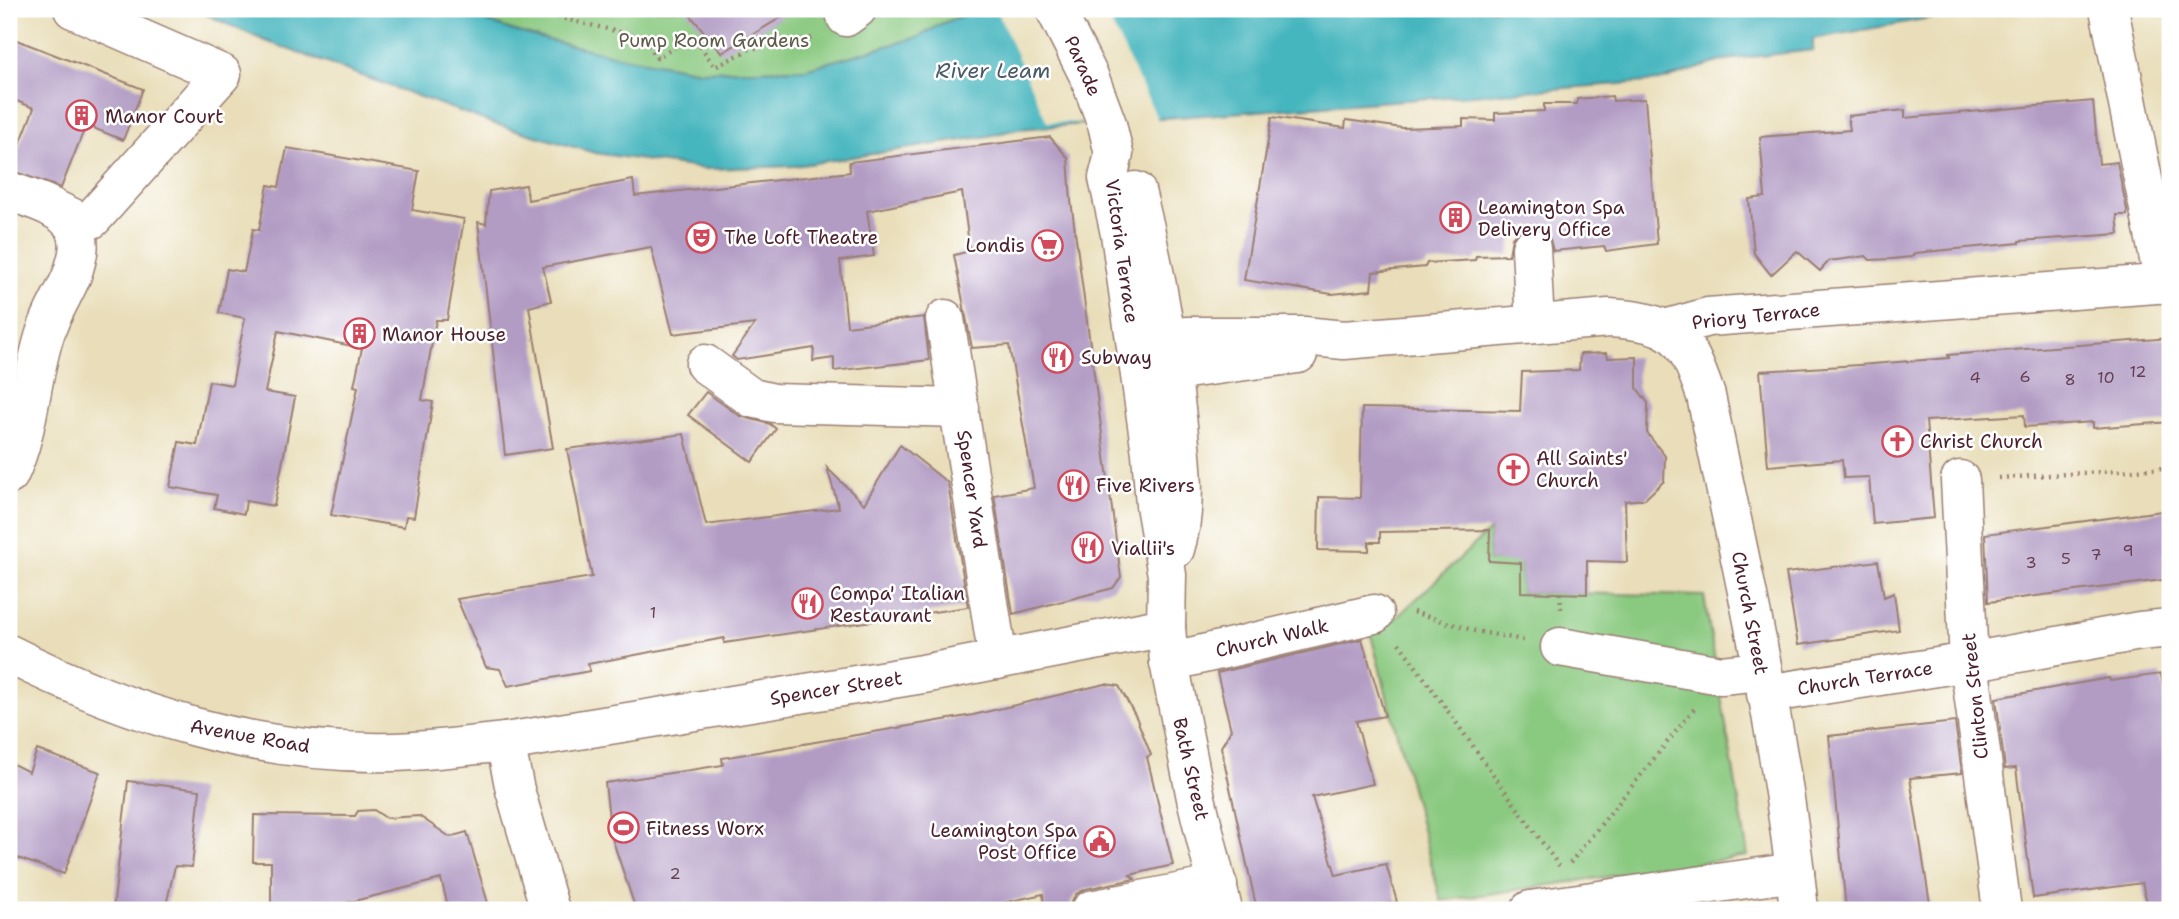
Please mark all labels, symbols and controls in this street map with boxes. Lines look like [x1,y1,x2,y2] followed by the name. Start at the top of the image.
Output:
[618,28,810,53] park label: Pump Room Gardens
[1059,32,1107,100] street label: Parade
[936,57,1050,85] water label: River Leam
[65,99,99,133] building icon: Manor Court
[105,104,224,129] place label: Manor Court
[1100,177,1144,325] street label: Victoria Terrace
[1478,195,1625,242] place label: Leamington Spa Delivery Office
[1438,201,1472,235] building icon: Leamington Spa Delivery Office
[684,220,718,254] theatre icon: The Loft Theatre
[724,225,878,250] place label: The Loft Theatre
[1031,228,1065,262] supermarket icon: Londis
[966,233,1025,258] place label: Londis
[1691,297,1821,335] street label: Priory Terrace
[342,317,376,351] building icon: Manor House
[382,322,506,347] place label: Manor House
[1041,340,1075,374] restaurant icon: Subway
[1081,345,1152,370] place label: Subway
[2129,361,2147,382] house number: 12
[2019,366,2031,387] house number: 6
[1969,367,1981,388] house number: 4
[2097,367,2115,388] house number: 10
[2064,369,2076,390] house number: 8
[1880,424,1914,458] church icon: Christ Church
[951,428,993,550] street label: Spencer Yard
[1920,429,2043,454] place label: Christ Church
[1536,446,1628,493] place label: All Saints' Church
[1496,452,1530,486] church icon: All Saints' Church
[1056,468,1090,502] restaurant icon: Five Rivers
[1096,473,1195,498] place label: Five Rivers
[1071,531,1105,565] restaurant icon: Viallii's
[1111,536,1175,561] place label: Viallii's
[2122,540,2134,561] house number: 9
[2090,544,2102,565] house number: 7
[2061,548,2071,569] house number: 5
[1726,549,1774,677] street label: Church Street
[2025,552,2037,573] house number: 3
[830,581,965,628] place label: Compa' Italian Restaurant
[790,587,824,621] restaurant icon: Compa' Italian Restaurant
[650,602,656,623] house number: 1
[1213,613,1331,663] street label: Church Walk
[1956,632,1994,760] street label: Clinton Street
[1795,655,1935,701] street label: Church Terrace
[768,665,904,711] street label: Spencer Street
[188,713,312,759] street label: Avenue Road
[1167,715,1215,823] street label: Bath Street
[606,811,640,845] sports icon: Fitness Worx
[646,816,764,841] place label: Fitness Worx
[930,818,1077,865] place label: Leamington Spa Post Office
[1083,824,1117,858] public building icon: Leamington Spa Post Office
[669,863,681,884] house number: 2

